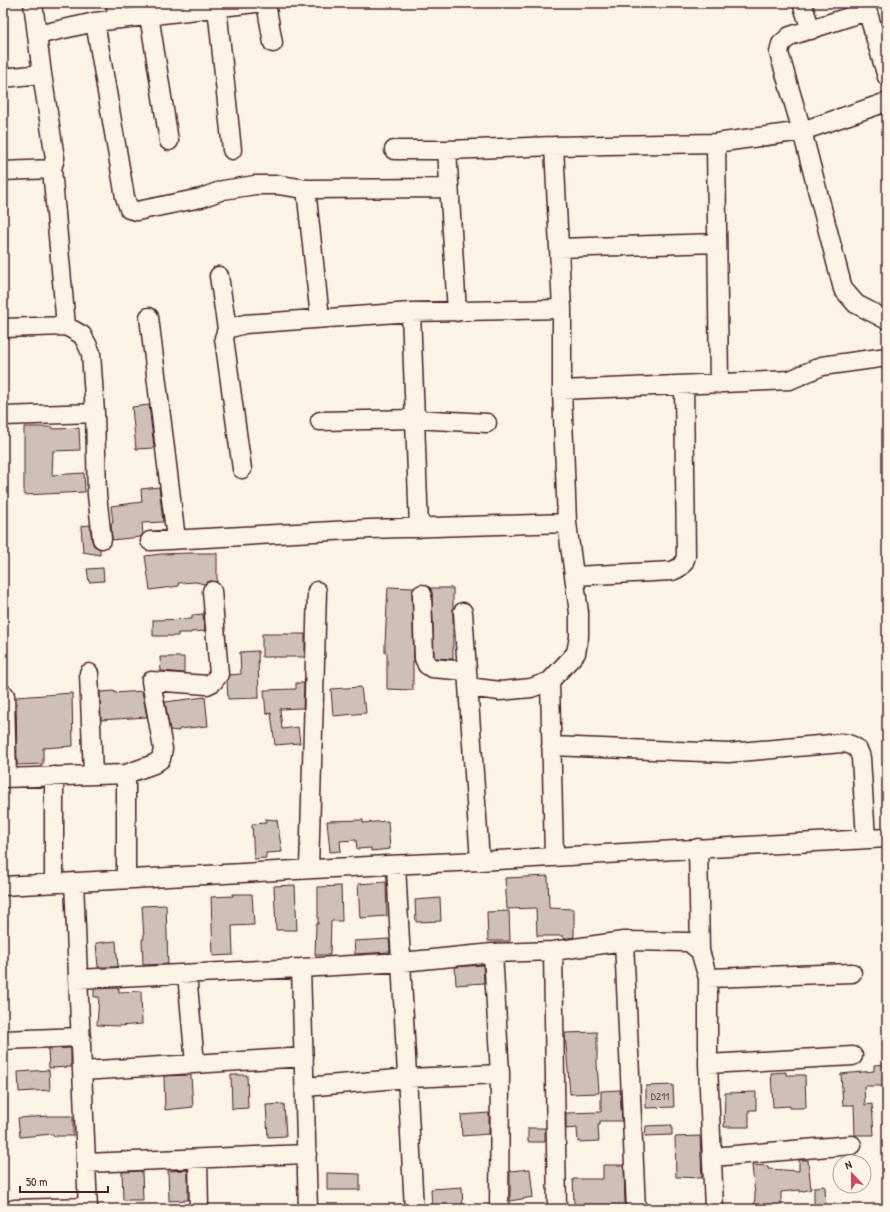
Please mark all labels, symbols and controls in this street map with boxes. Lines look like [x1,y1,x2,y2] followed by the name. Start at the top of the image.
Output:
[651,1089,669,1103] house number: D211
[832,1154,872,1194] north arrow
[843,1157,854,1172] text: N
[20,1168,108,1194] scale bar
[26,1173,47,1190] text: 50 m

